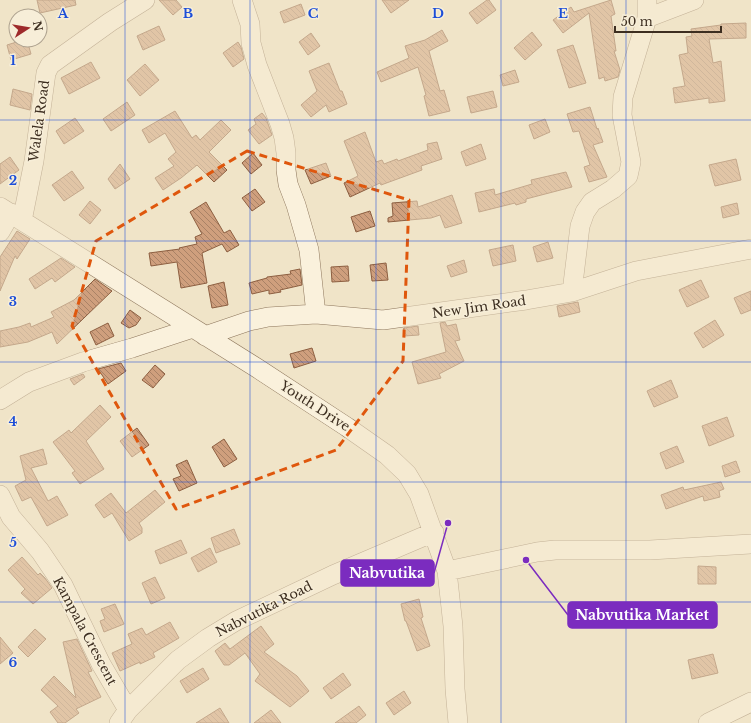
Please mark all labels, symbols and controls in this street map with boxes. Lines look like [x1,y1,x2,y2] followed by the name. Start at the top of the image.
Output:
[57,5,69,22] text: A
[183,5,193,22] text: B
[308,5,319,22] text: C
[432,5,444,22] text: D
[558,5,568,22] text: E
[8,8,48,48] north arrow
[615,8,721,34] scale bar
[621,14,653,29] text: 50 m
[30,19,46,33] text: N
[10,52,16,69] text: 1
[25,79,53,164] street label: Walela Road
[9,172,17,189] text: 2
[431,292,527,322] street label: New Jim Road
[9,293,17,310] text: 3
[276,376,353,435] street label: Youth Drive
[9,413,18,430] text: 4
[9,534,17,551] text: 5
[341,560,434,586] callout: Nabvutika
[349,564,425,582] text: Nabvutika
[49,574,121,688] street label: Kampala Crescent
[213,577,315,641] street label: Nabvutika Road
[568,602,717,628] callout: Nabvutika Market
[575,606,709,624] text: Nabvutika Market
[9,654,18,671] text: 6

